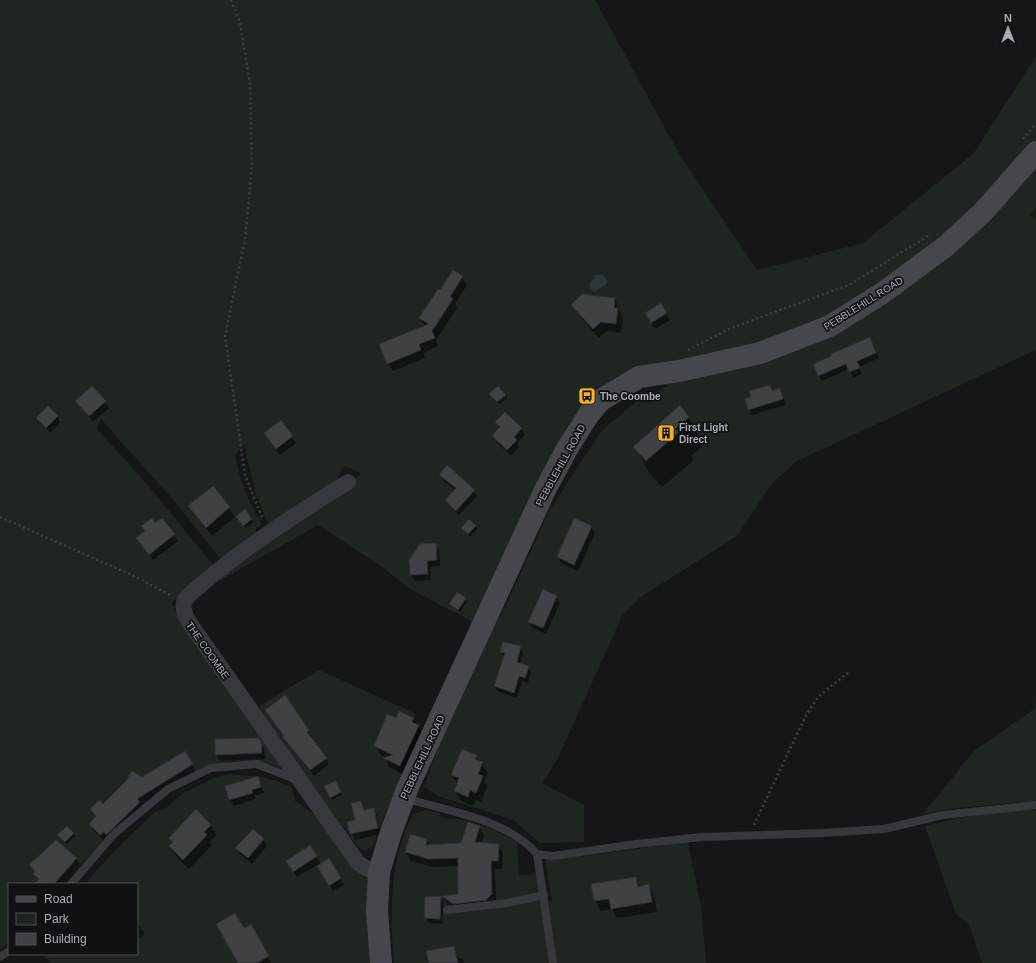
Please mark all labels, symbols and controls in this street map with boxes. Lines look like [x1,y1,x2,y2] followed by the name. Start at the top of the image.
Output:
[988,8,1028,48] north arrow
[1004,12,1012,24] text: N
[822,275,905,332] street label: PEBBLEHILL ROAD
[577,386,597,406] bus stop icon: The Coombe
[600,391,661,402] place label: The Coombe
[679,422,729,445] place label: First Light Direct
[533,423,587,508] street label: PEBBLEHILL ROAD
[656,423,676,443] building icon: First Light Direct
[184,620,232,681] street label: THE COOMBE
[398,713,447,801] street label: PEBBLEHILL ROAD
[8,883,138,955] legend
[44,892,73,906] text: Road
[44,912,70,926] text: Park
[44,932,87,946] text: Building

